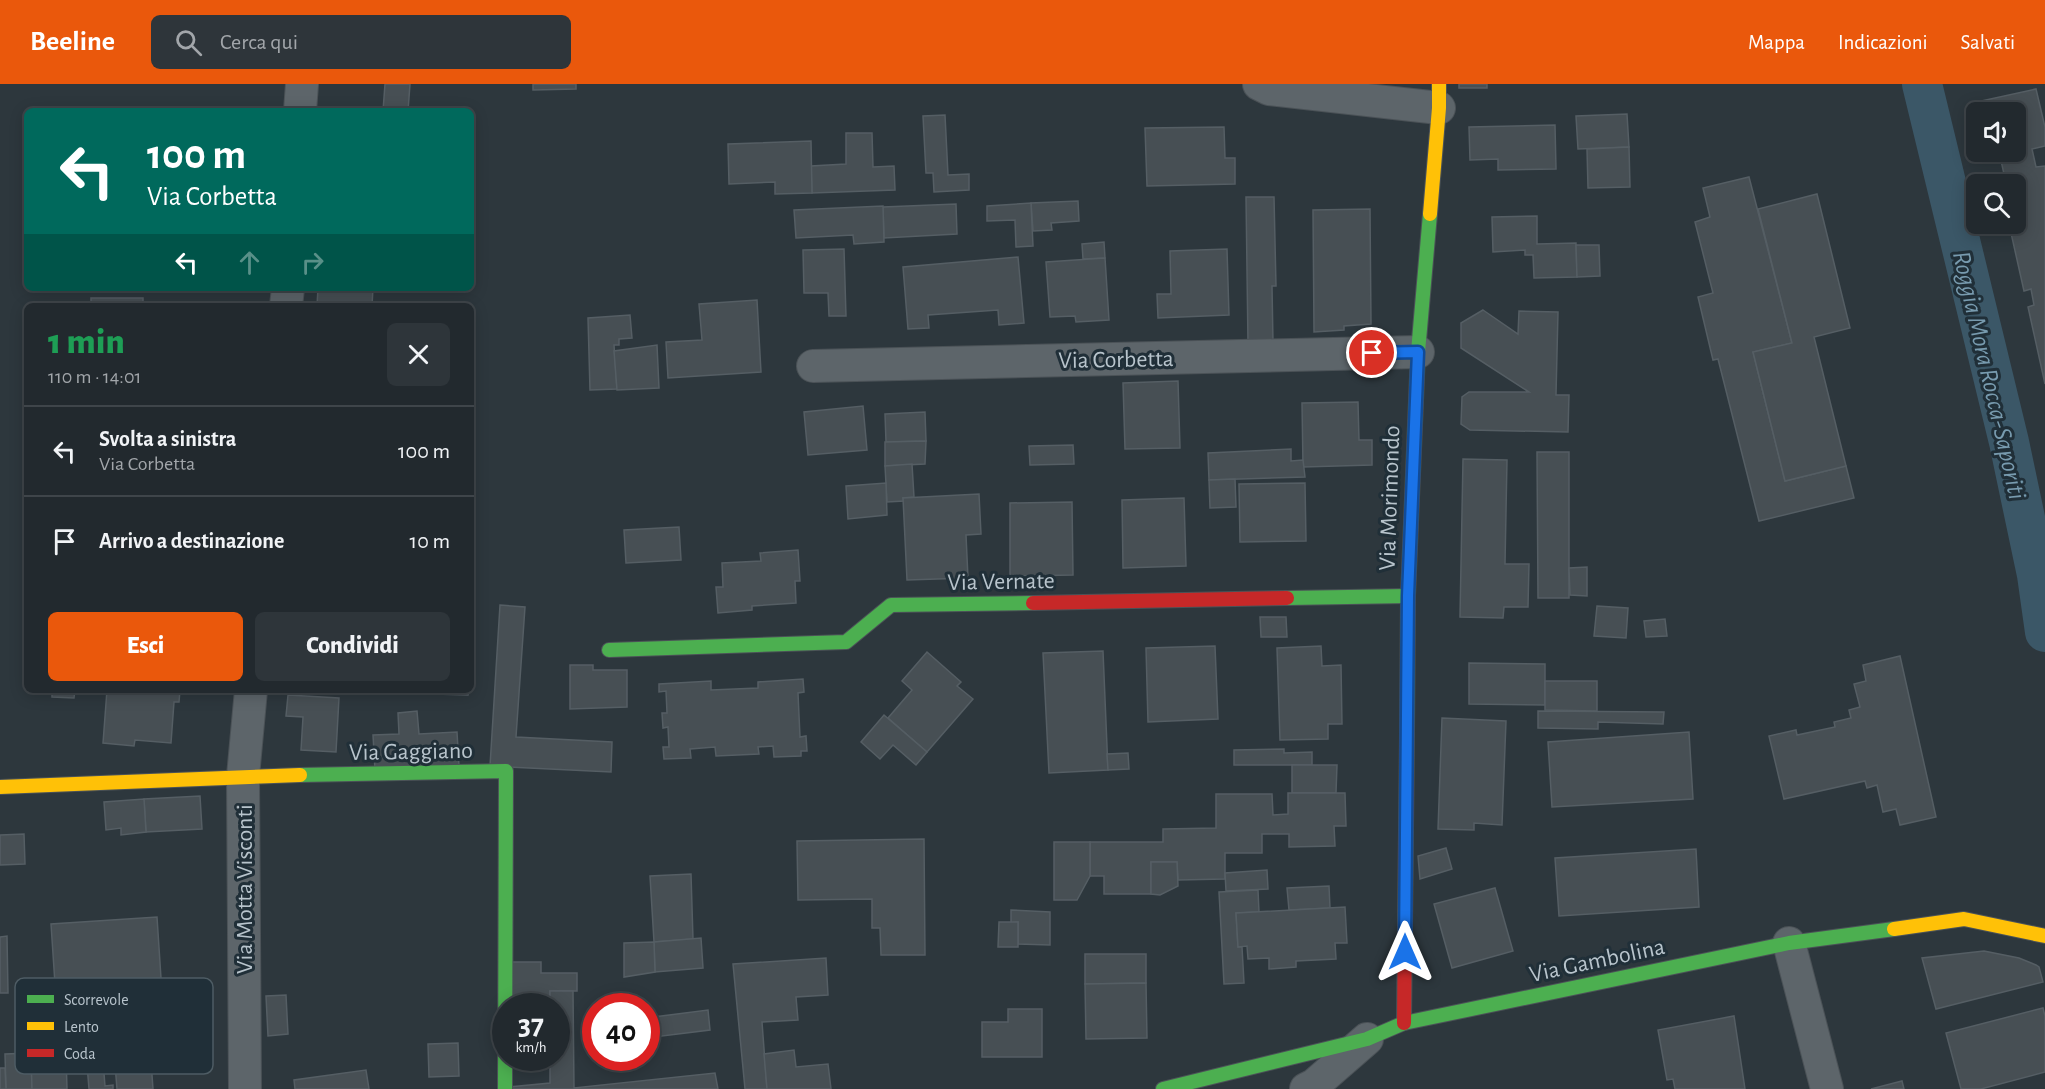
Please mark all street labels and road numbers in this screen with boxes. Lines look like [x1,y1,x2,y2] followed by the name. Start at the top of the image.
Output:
[1058,347,1174,373] street label: Via Corbetta
[1375,425,1405,571] street label: Via Morimondo
[947,569,1055,595] street label: Via Vernate
[349,739,473,765] street label: Via Gaggiano
[233,804,257,974] street label: Via Motta Visconti
[1527,935,1667,987] street label: Via Gambolina

